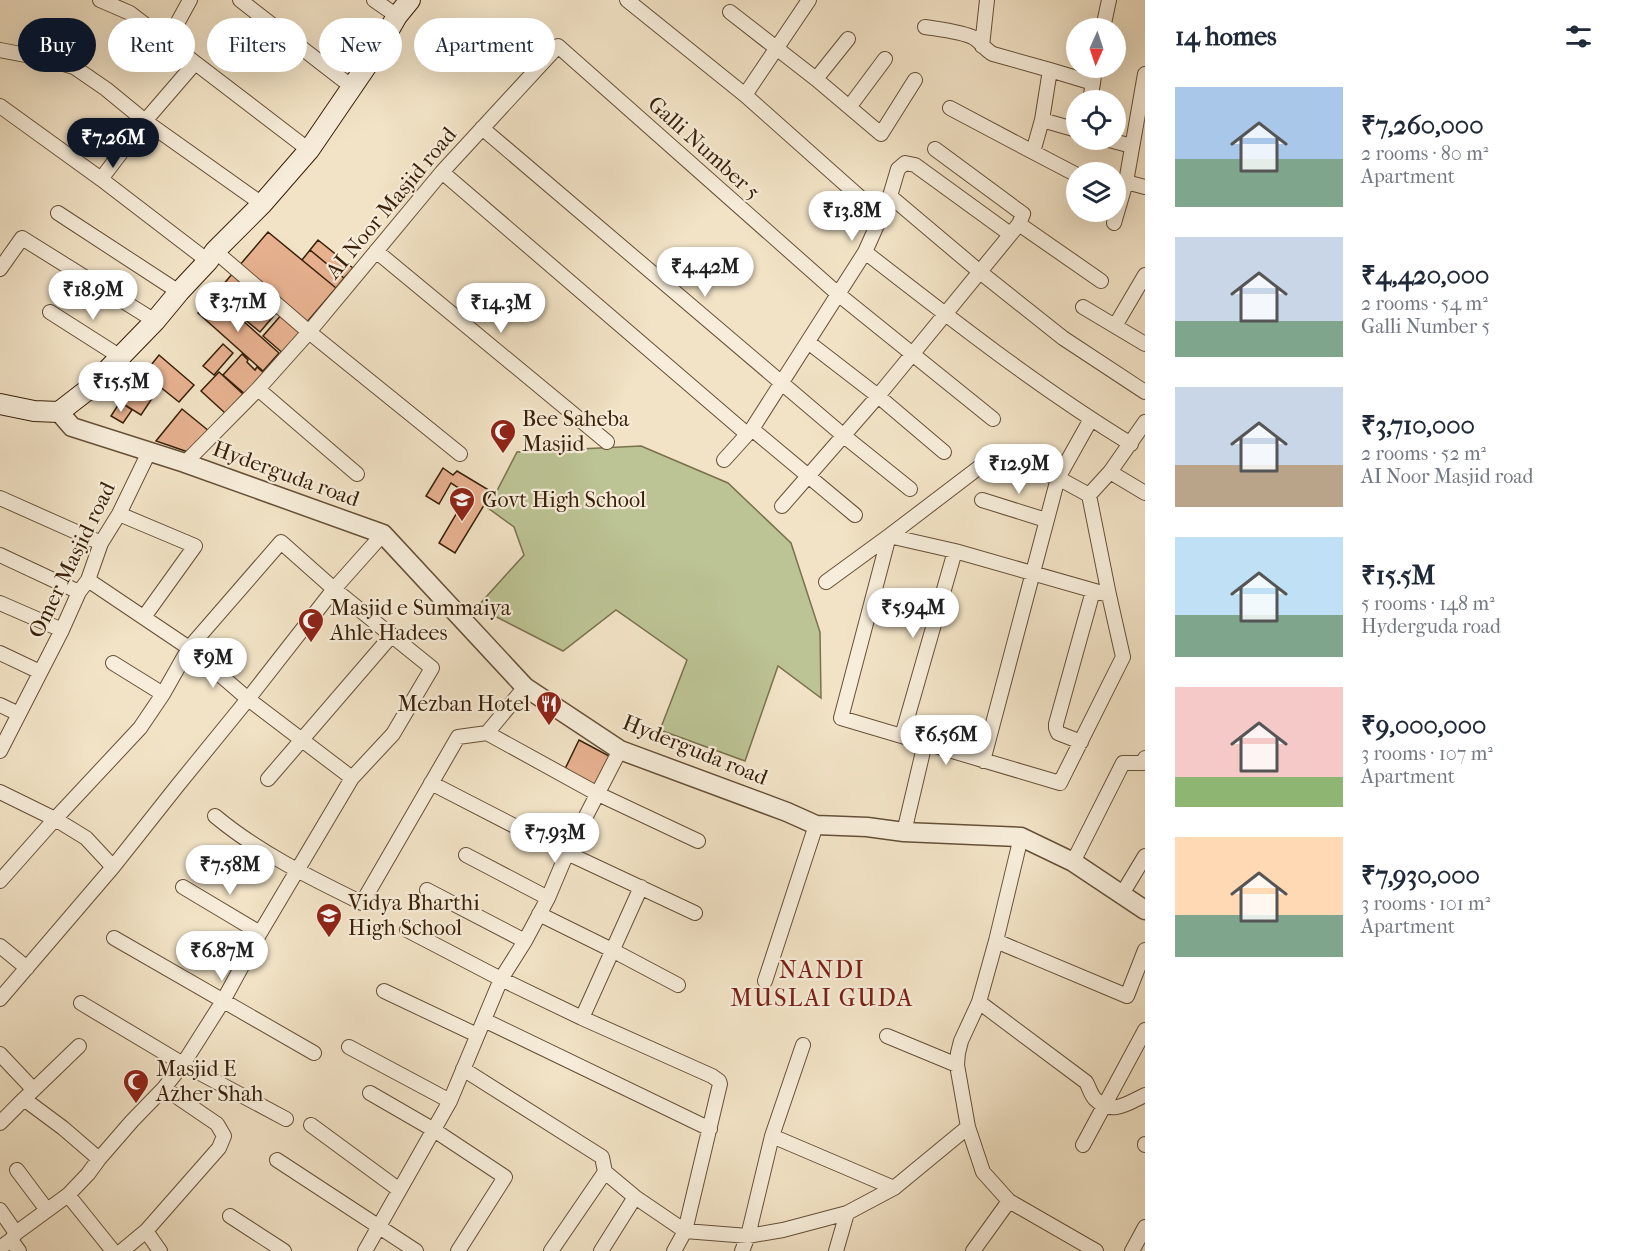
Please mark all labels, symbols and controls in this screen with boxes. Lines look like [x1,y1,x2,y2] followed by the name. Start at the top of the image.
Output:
[18,18,96,72] chip: Buy
[108,18,195,72] chip: Rent
[207,18,307,72] chip: Filters
[319,18,402,72] chip: New
[414,18,555,72] chip: Apartment
[1066,18,1126,78] north arrow
[1066,18,1126,222] map controls
[1562,20,1595,53] icon: filters
[1175,21,1277,52] text: 14 homes
[1066,90,1126,150] button: locate
[643,91,765,205] street label: Galli Number 5
[1361,110,1484,141] text: ₹7,260,000
[1223,111,1295,183] icon: home
[64,118,162,169] pin: ₹7.26M
[319,121,463,285] street label: AI Noor Masjid road
[81,126,145,149] text: ₹7.26M
[1361,142,1488,165] text: 2 rooms · 80 m²
[1066,162,1126,222] button: layers
[1361,165,1455,188] text: Apartment
[803,191,901,242] pin: ₹13.8M
[823,199,881,222] text: ₹13.8M
[656,247,754,298] pin: ₹4.42M
[671,255,739,278] text: ₹4.42M
[1361,260,1489,291] text: ₹4,420,000
[1223,261,1295,333] icon: home
[44,270,142,321] pin: ₹18.9M
[63,278,124,301] text: ₹18.9M
[189,282,287,333] pin: ₹3.71M
[452,283,550,334] pin: ₹14.3M
[209,290,267,313] text: ₹3.71M
[470,291,532,314] text: ₹14.3M
[1361,292,1488,315] text: 2 rooms · 54 m²
[1361,315,1490,338] text: Galli Number 5
[72,362,170,413] pin: ₹15.5M
[92,370,150,393] text: ₹15.5M
[522,406,630,457] place label: Bee Saheba Masjid
[1361,410,1475,441] text: ₹3,710,000
[1223,411,1295,483] icon: home
[488,417,518,455] mosque icon: Bee Saheba Masjid
[209,435,364,513] street label: Hyderguda road
[1361,442,1486,465] text: 2 rooms · 52 m²
[970,444,1068,495] pin: ₹12.9M
[988,452,1050,475] text: ₹12.9M
[1361,465,1533,488] text: AI Noor Masjid road
[23,477,121,642] street label: Omer Masjid road
[447,485,477,523] school or university icon: Govt High School
[482,487,646,513] place label: Govt High School
[1361,560,1435,591] text: ₹15.5M
[1223,561,1295,633] icon: home
[864,588,962,639] pin: ₹5.94M
[1361,592,1495,615] text: 5 rooms · 148 m²
[329,595,512,646] place label: Masjid e Summaiya Ahle Hadees
[881,596,945,619] text: ₹5.94M
[296,606,326,644] mosque icon: Masjid e Summaiya Ahle Hadees
[1361,615,1501,638] text: Hyderguda road
[184,638,242,689] pin: ₹9M
[193,646,233,669] text: ₹9M
[534,689,564,727] restaurant icon: Mezban Hotel
[397,691,530,717] place label: Mezban Hotel
[619,709,772,791] street label: Hyderguda road
[1361,710,1486,741] text: ₹9,000,000
[1223,711,1295,783] icon: home
[897,715,995,766] pin: ₹6.56M
[914,723,978,746] text: ₹6.56M
[1361,742,1493,765] text: 3 rooms · 107 m²
[1361,765,1455,788] text: Apartment
[506,813,604,864] pin: ₹7.93M
[524,821,586,844] text: ₹7.93M
[181,845,279,896] pin: ₹7.58M
[200,853,260,876] text: ₹7.58M
[1361,860,1480,891] text: ₹7,930,000
[1223,861,1295,933] icon: home
[347,890,480,941] place label: Vidya Bharthi High School
[1361,892,1490,915] text: 3 rooms · 101 m²
[314,901,344,939] school or university icon: Vidya Bharthi High School
[1361,915,1455,938] text: Apartment
[173,931,271,982] pin: ₹6.87M
[190,939,254,962] text: ₹6.87M
[730,956,914,1012] district label: NANDI MUSLAI GUDA
[155,1056,264,1107] place label: Masjid E Azher Shah
[121,1067,151,1105] mosque icon: Masjid E Azher Shah

